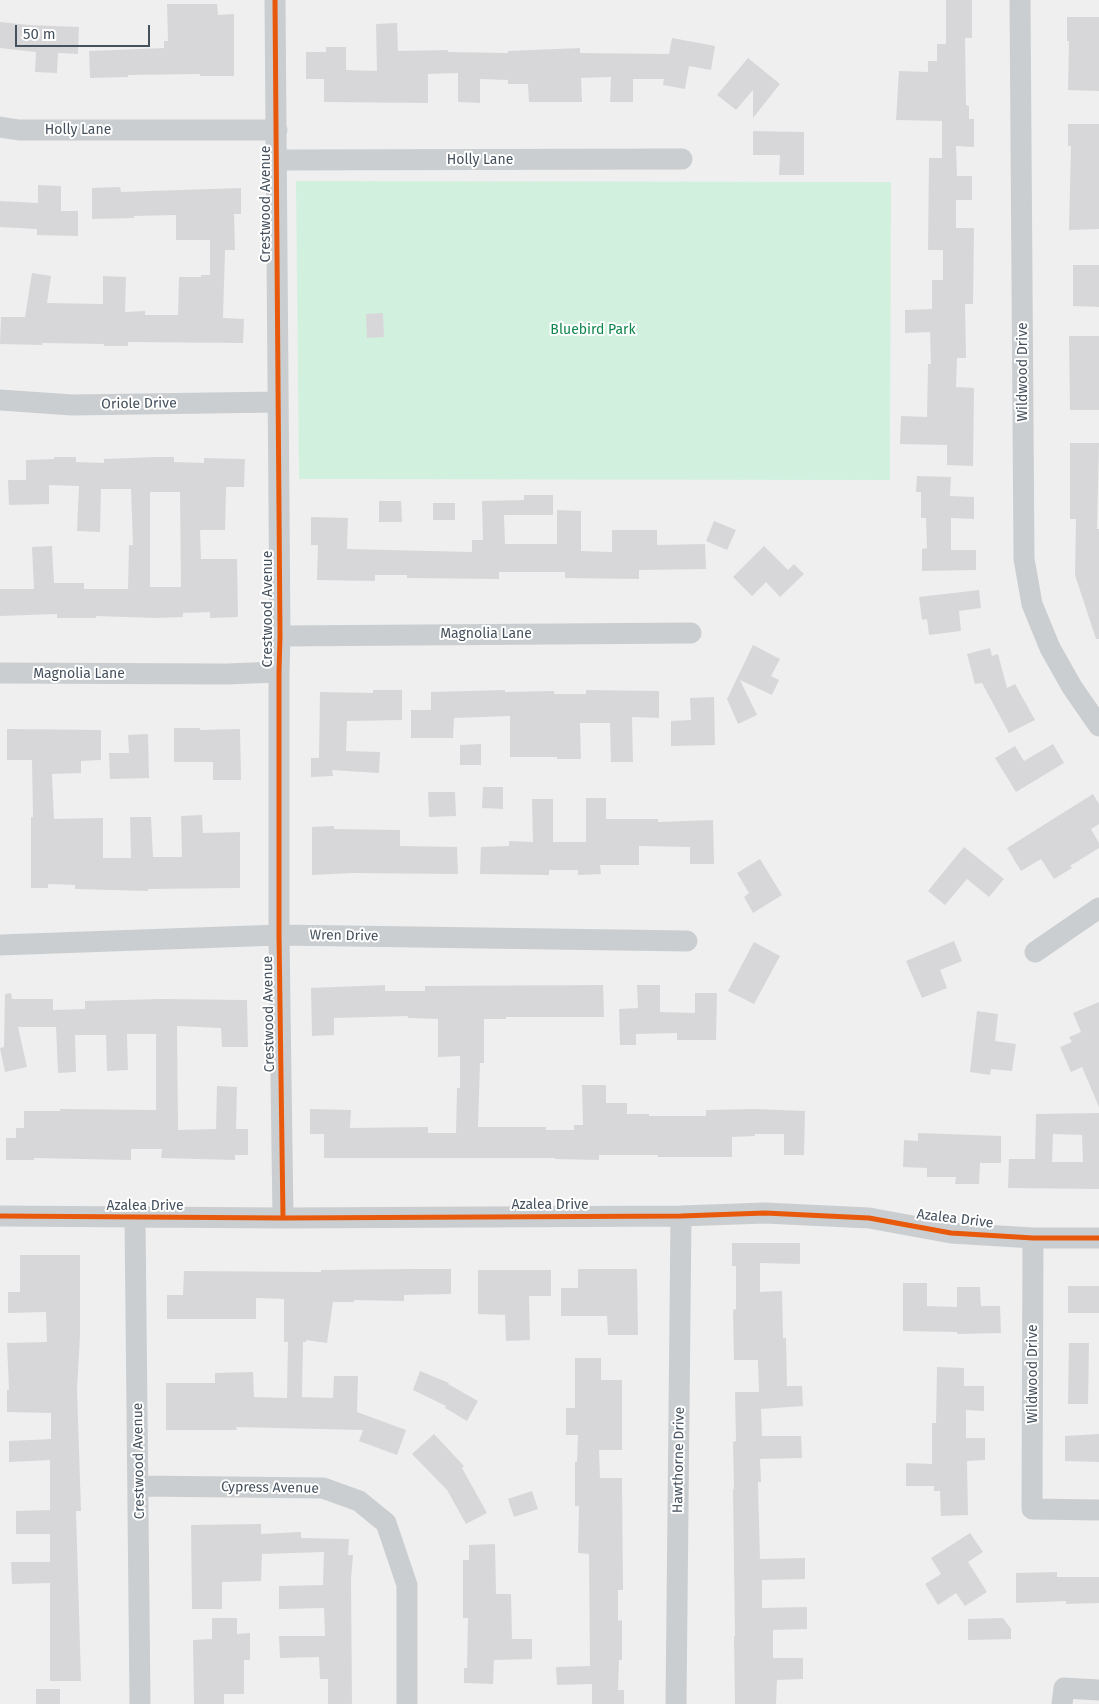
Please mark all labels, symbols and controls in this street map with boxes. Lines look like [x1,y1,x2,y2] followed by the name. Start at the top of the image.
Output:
[18,15,152,47] scale bar
[23,25,56,43] text: 50 m
[45,122,111,138] street label: Holly Lane
[258,146,274,262] street label: Crestwood Avenue
[447,152,513,168] street label: Holly Lane
[550,322,636,338] park label: Bluebird Park
[1015,322,1031,422] street label: Wildwood Drive
[101,395,177,413] street label: Oriole Drive
[260,551,276,667] street label: Crestwood Avenue
[440,626,532,642] street label: Magnolia Lane
[33,666,125,682] street label: Magnolia Lane
[309,927,379,945] street label: Wren Drive
[260,955,278,1073] street label: Crestwood Avenue
[511,1197,589,1213] street label: Azalea Drive
[106,1198,184,1214] street label: Azalea Drive
[916,1206,994,1232] street label: Azalea Drive
[1025,1324,1041,1424] street label: Wildwood Drive
[130,1402,148,1520] street label: Crestwood Avenue
[670,1407,688,1513] street label: Hawthorne Drive
[221,1479,319,1497] street label: Cypress Avenue

